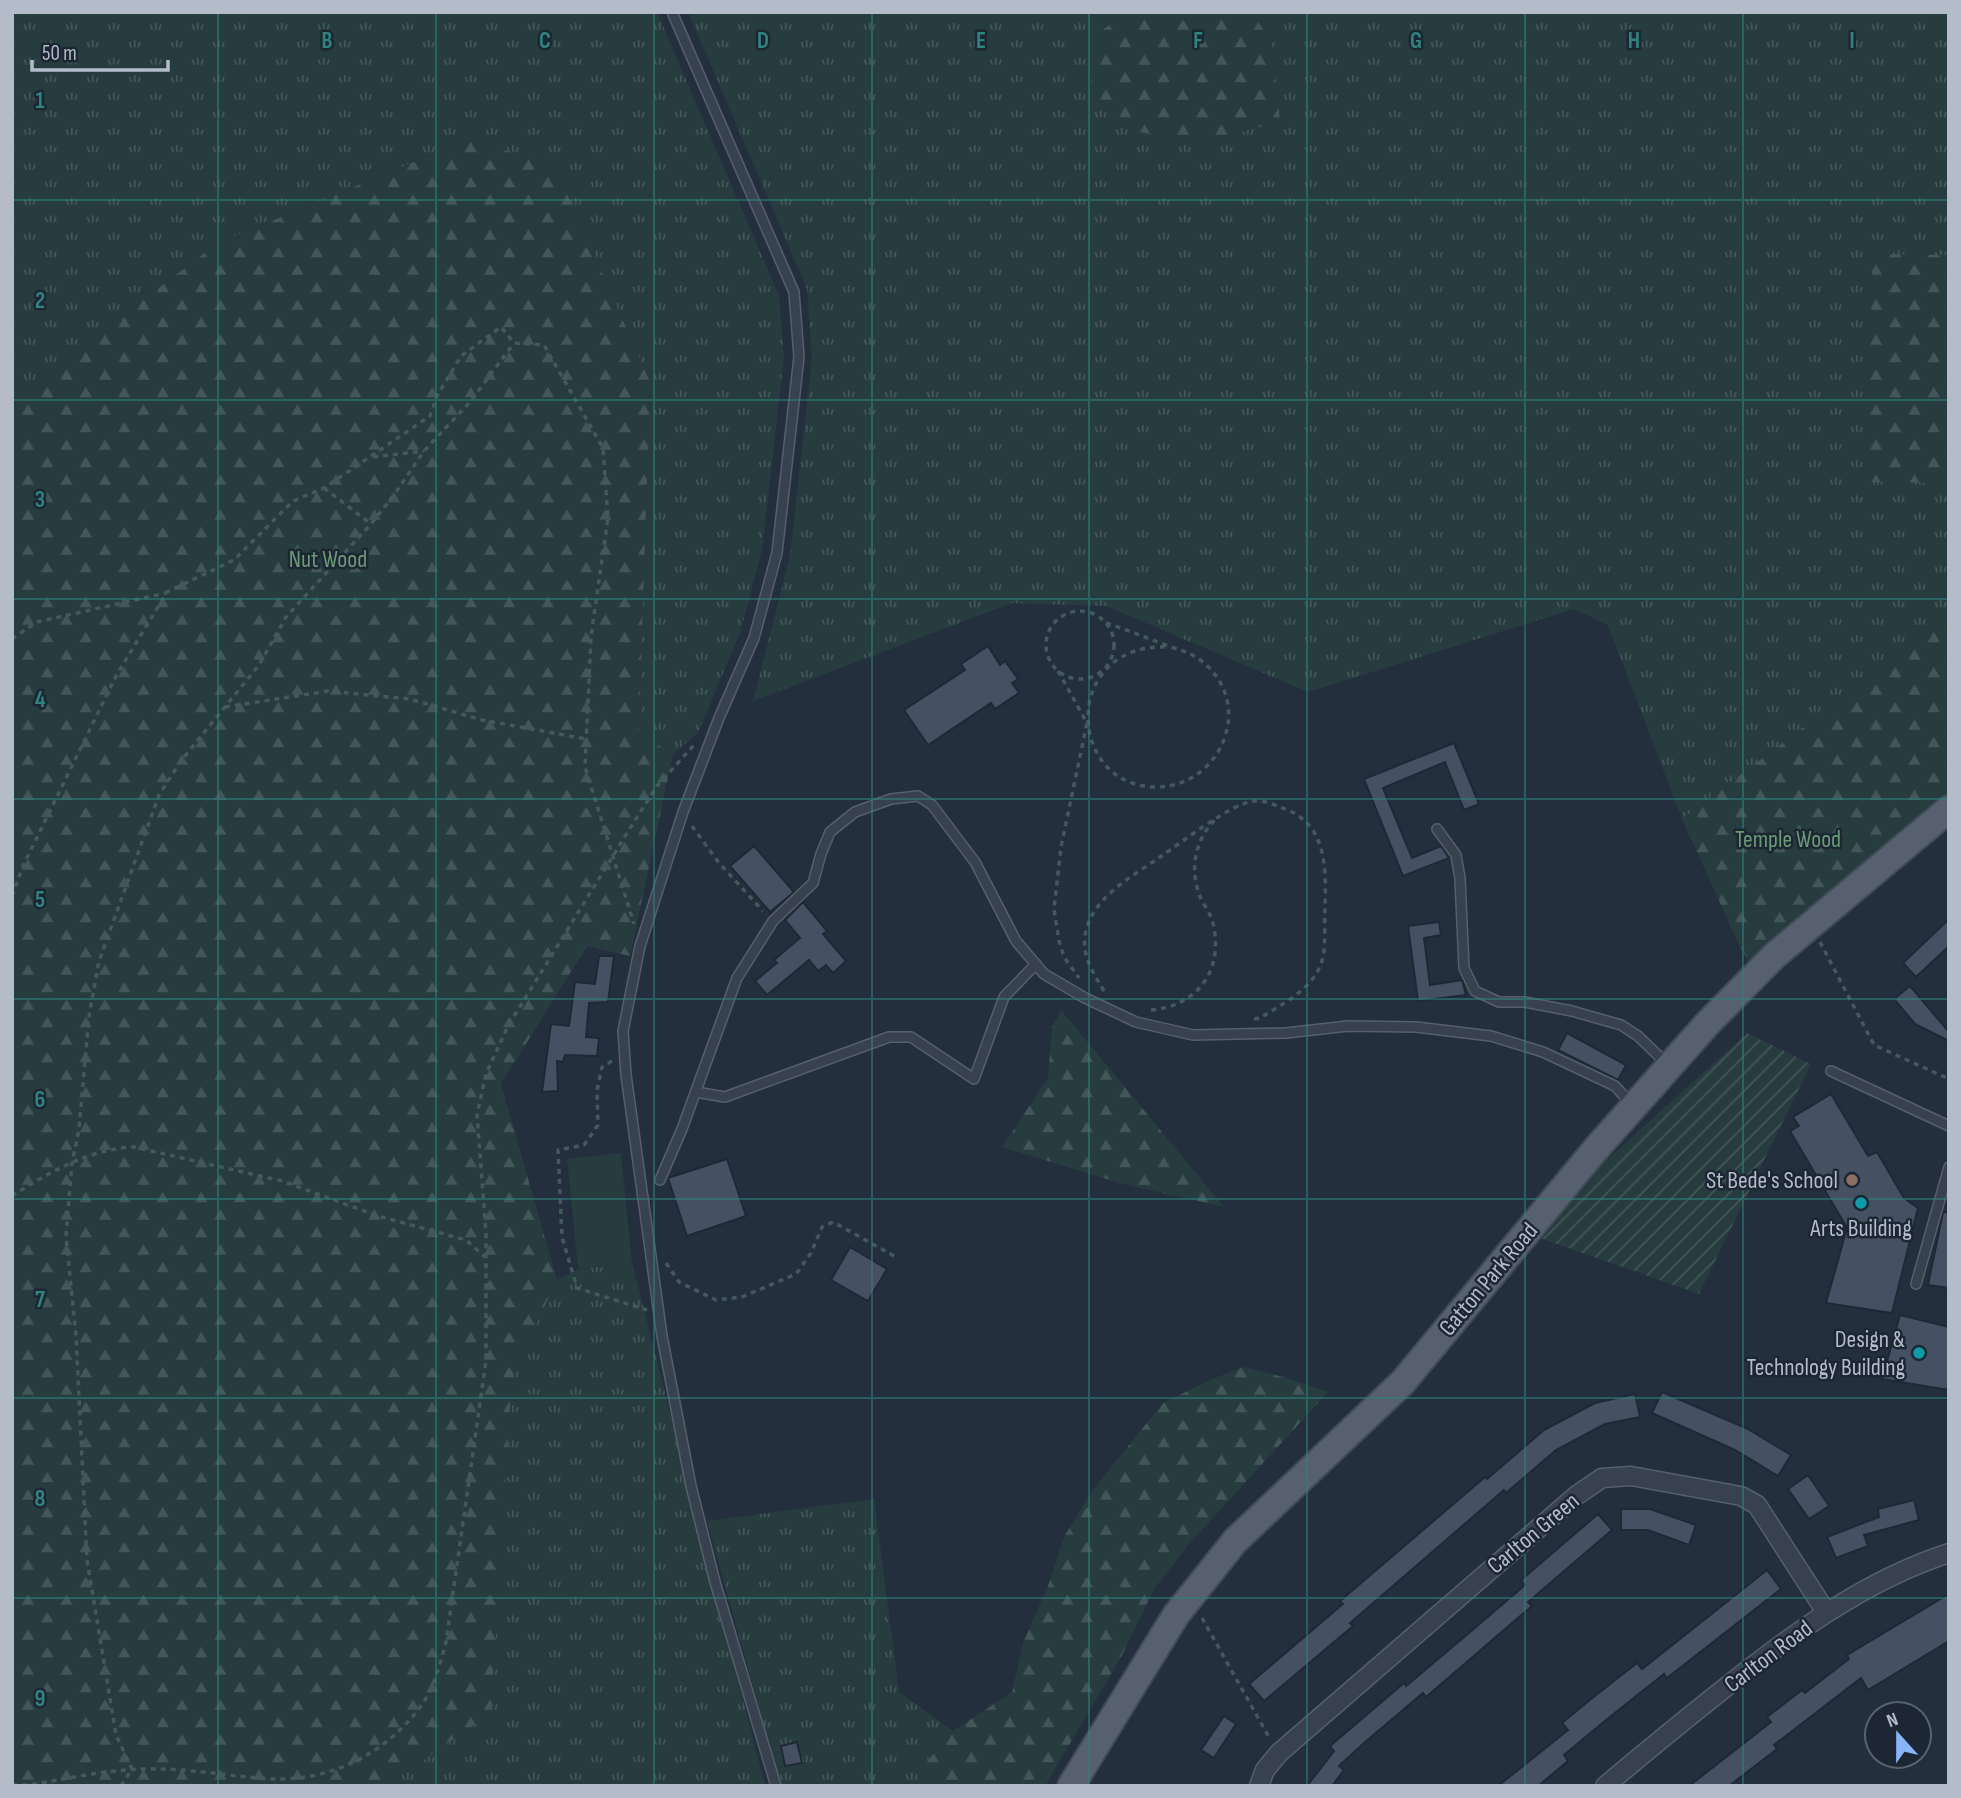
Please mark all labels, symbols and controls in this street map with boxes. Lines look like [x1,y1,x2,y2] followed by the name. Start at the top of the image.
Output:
[322,27,333,55] text: B
[539,27,551,55] text: C
[757,27,769,55] text: D
[976,27,986,55] text: E
[1193,27,1203,55] text: F
[1410,27,1422,55] text: G
[1628,27,1640,55] text: H
[1849,27,1855,55] text: I
[32,28,168,72] scale bar
[42,41,77,66] text: 50 m
[35,87,45,115] text: 1
[35,287,45,315] text: 2
[35,486,45,514] text: 3
[289,545,367,574] park label: Nut Wood
[35,686,46,714] text: 4
[1735,825,1841,854] park label: Temple Wood
[35,886,45,914] text: 5
[35,1086,45,1114] text: 6
[1706,1166,1838,1195] place label: St Bede's School
[1844,1172,1860,1188] marker: St Bede's School
[1853,1195,1869,1211] marker: Arts Building
[1809,1214,1912,1243] place label: Arts Building
[1433,1217,1544,1342] street label: Gatton Park Road
[35,1286,45,1314] text: 7
[1747,1325,1905,1382] place label: Design & Technology Building
[1911,1345,1927,1361] marker: Design & Technology Building
[35,1485,46,1513] text: 8
[1481,1487,1585,1580] street label: Carlton Green
[1718,1614,1818,1699] street label: Carlton Road
[35,1685,45,1713] text: 9
[1863,1700,1933,1770] north arrow
[1884,1708,1901,1733] text: N

